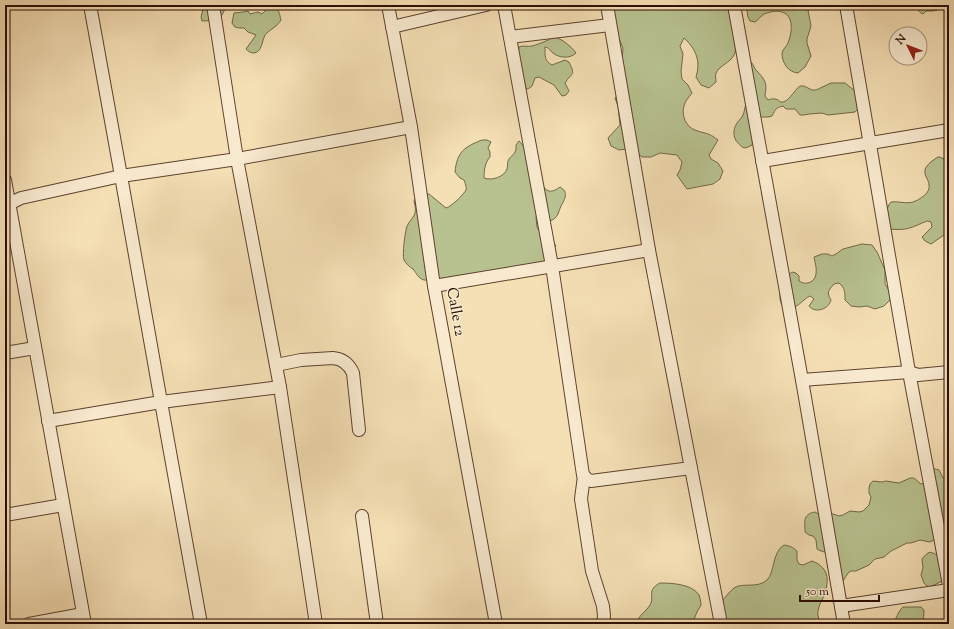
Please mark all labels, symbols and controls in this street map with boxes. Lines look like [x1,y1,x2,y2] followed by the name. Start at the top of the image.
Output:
[888,26,928,66] north arrow
[892,31,910,49] text: N
[440,286,470,338] street label: Calle 12
[800,577,879,603] scale bar
[805,583,829,601] text: 50 m

